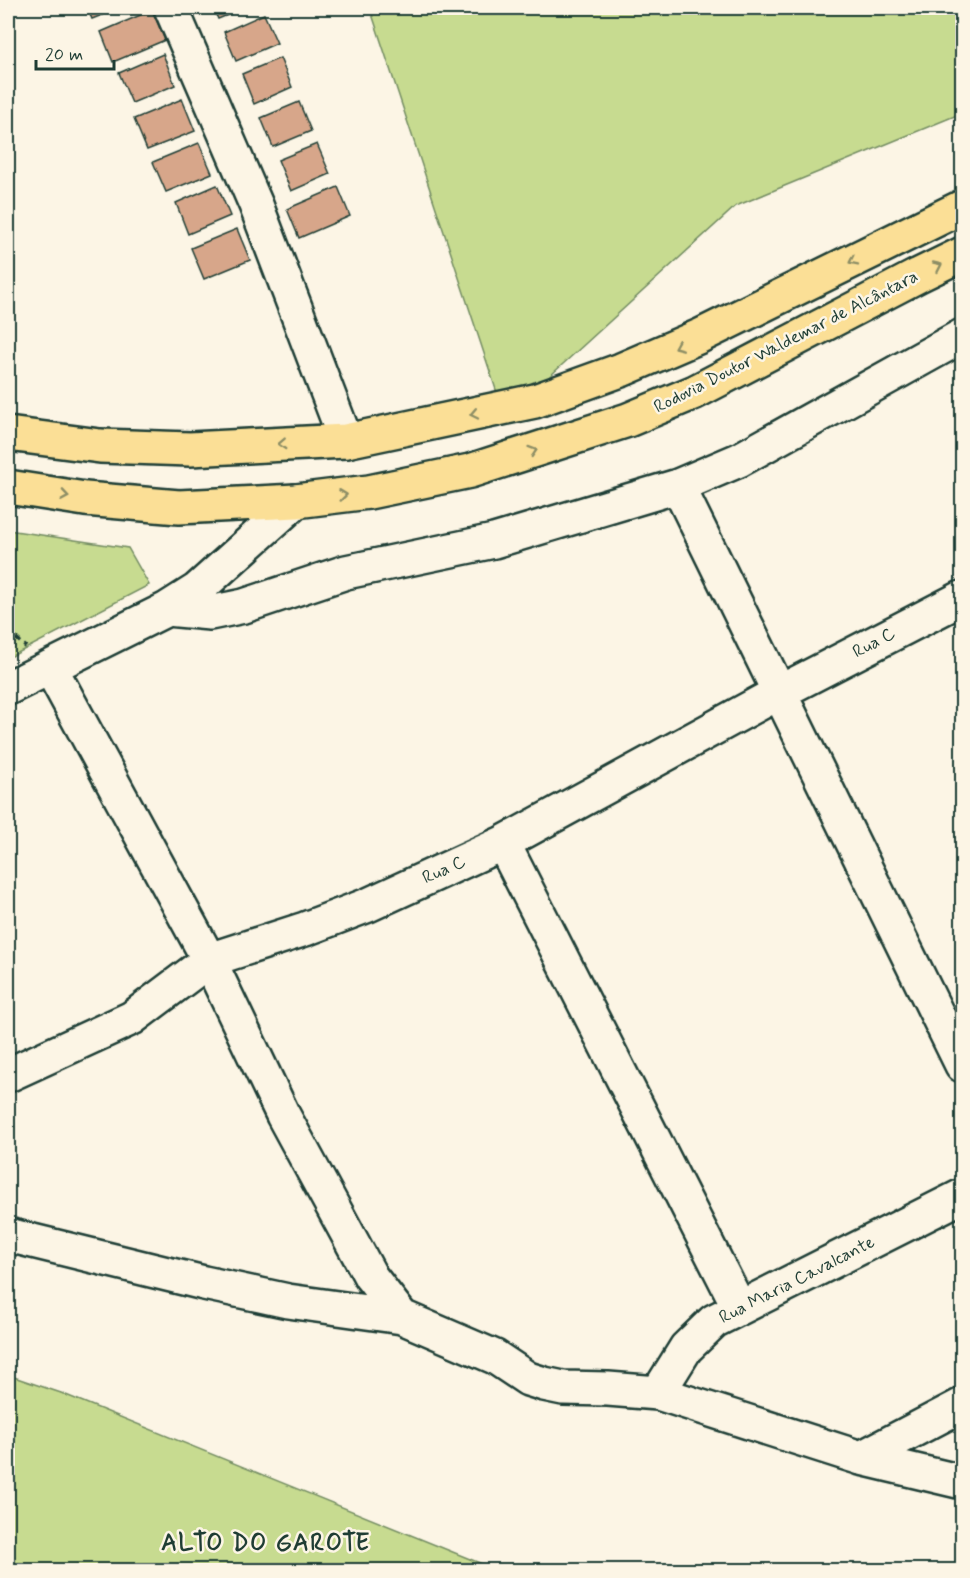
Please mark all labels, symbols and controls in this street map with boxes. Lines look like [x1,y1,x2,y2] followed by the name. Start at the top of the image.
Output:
[36,33,114,71] scale bar
[45,43,83,67] text: 20 m
[849,253,860,265] one-way arrow
[932,261,943,273] one-way arrow
[650,265,922,419] street label: Rodovia Doutor Waldemar de Alcântara
[673,339,684,351] one-way arrow
[469,407,479,420] one-way arrow
[277,438,286,451] one-way arrow
[527,446,538,458] one-way arrow
[61,490,70,502] one-way arrow
[339,490,348,502] one-way arrow
[848,622,900,664] street label: Rua C
[419,850,470,890] street label: Rua C
[715,1230,879,1330] street label: Rua Maria Cavalcante
[161,1528,371,1559] district label: ALTO DO GAROTE

